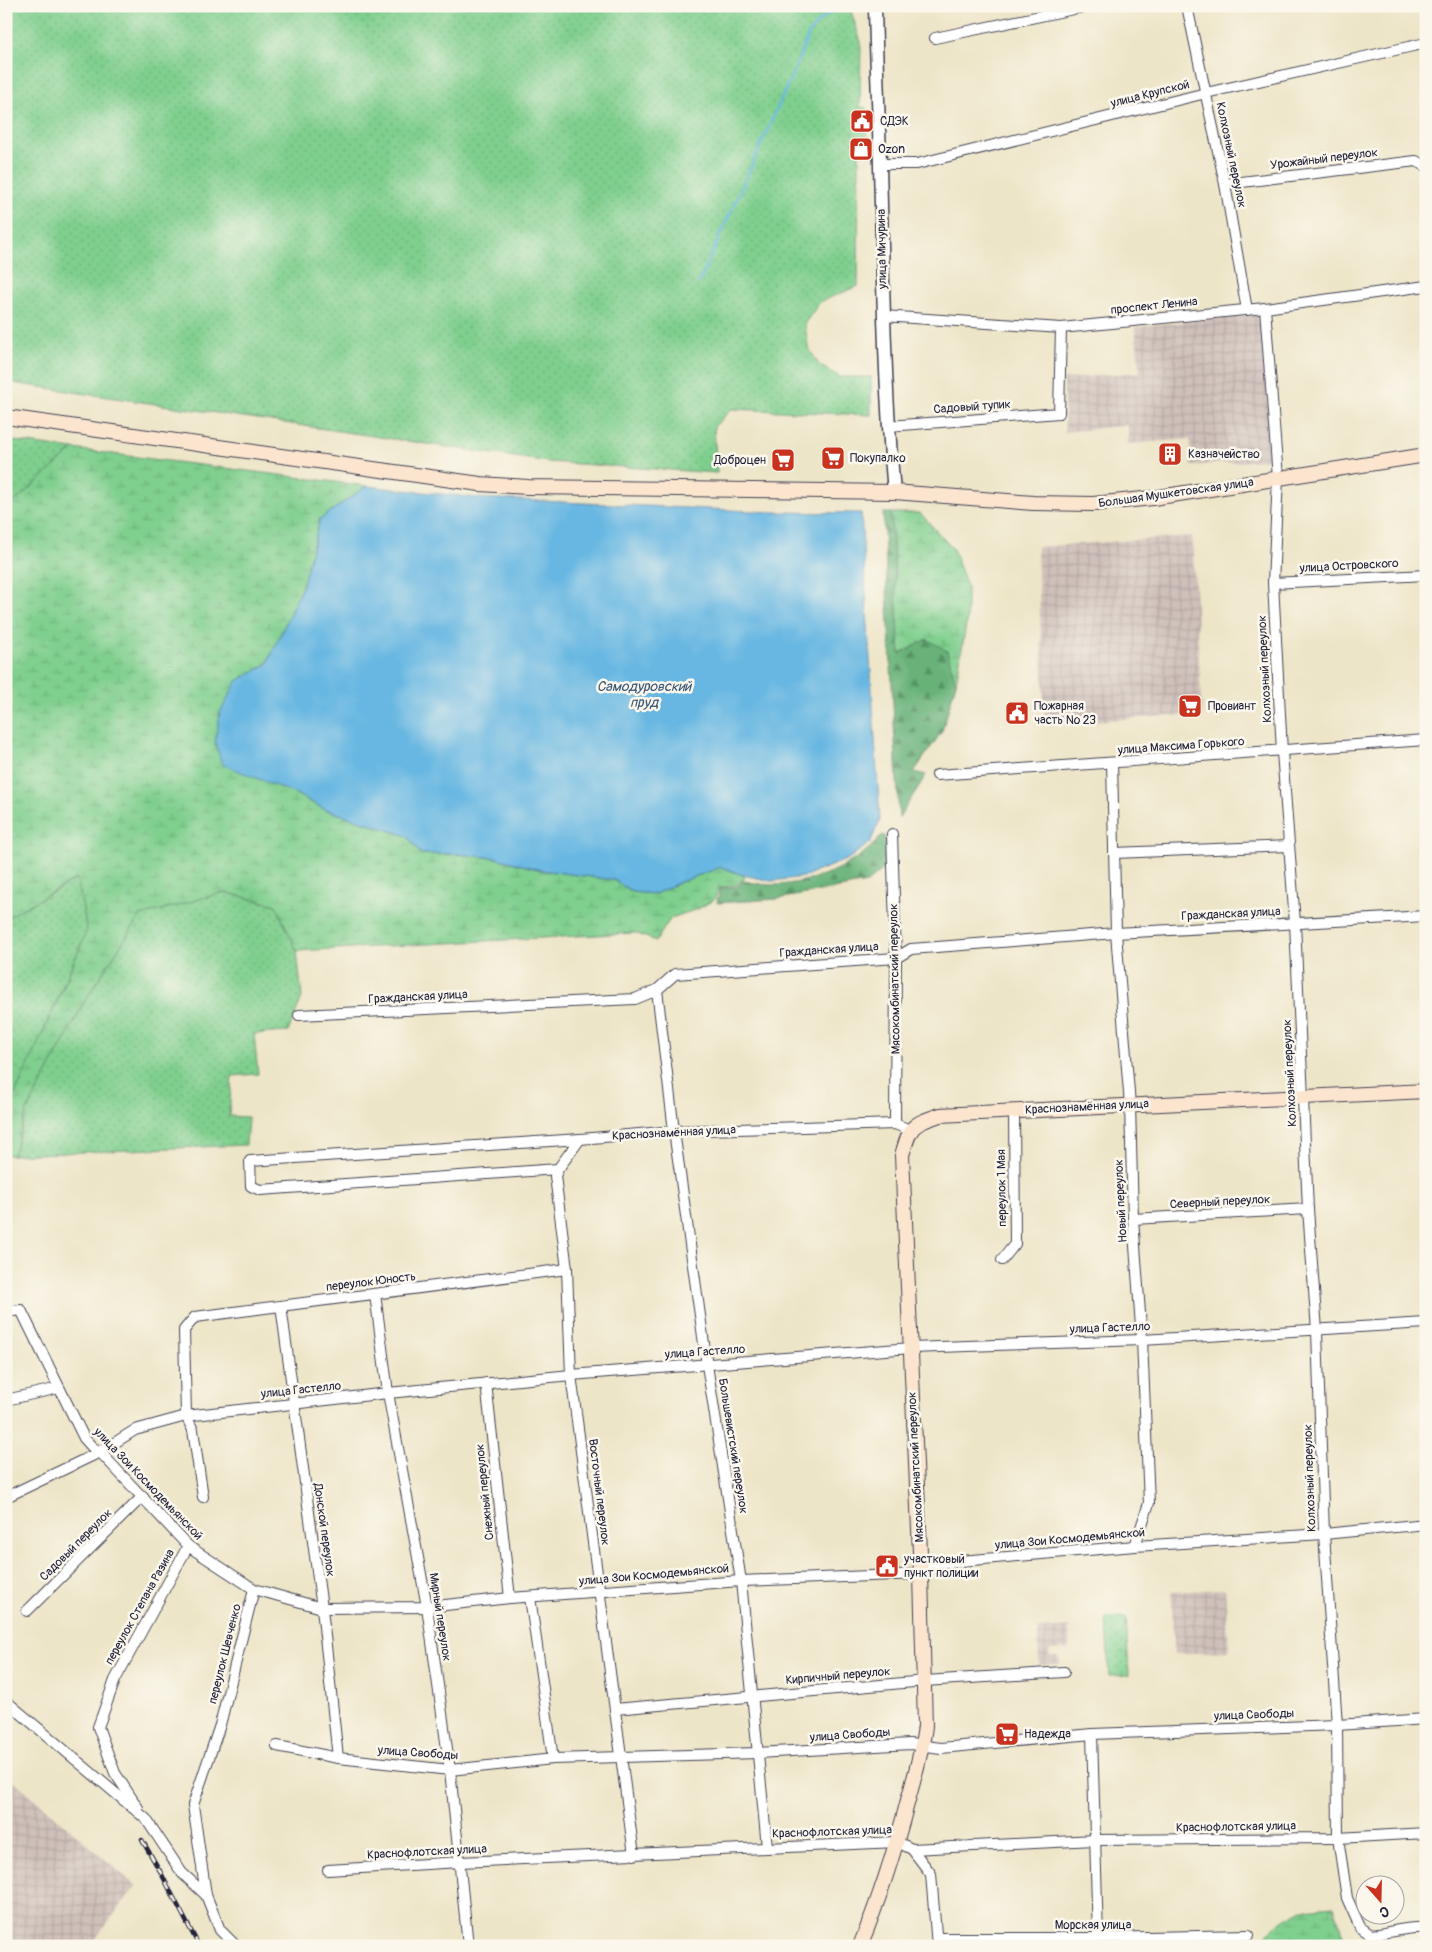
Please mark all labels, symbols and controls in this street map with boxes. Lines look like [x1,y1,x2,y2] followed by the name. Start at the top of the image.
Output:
[1108,77,1191,111] street label: улица Крупской
[1212,101,1250,209] street label: Колхозный переулок
[849,108,875,134] public building icon: СДЭК
[880,114,909,129] place label: СДЭК
[848,136,874,162] shop icon: Ozon
[878,142,905,157] place label: Ozon
[1269,145,1379,173] street label: Урожайный переулок
[874,208,890,290] street label: улица Мичурина
[1110,294,1199,318] street label: проспект Ленина
[933,397,1011,417] street label: Садовый тупик
[1157,441,1183,467] building icon: Казначейство
[820,445,846,471] supermarket icon: Покупалко
[770,447,796,473] supermarket icon: Доброцен
[1188,447,1260,462] place label: Казначейство
[850,451,906,466] place label: Покупалко
[713,453,766,468] place label: Доброцен
[1097,475,1255,511] street label: Большая Мушкетовская улица
[1298,556,1399,576] street label: улица Островского
[1255,615,1275,723] street label: Колхозный переулок
[597,678,693,711] water label: Самодуровский пруд
[1177,693,1203,719] supermarket icon: Провиант
[1034,699,1096,728] place label: Пожарная часть № 23
[1208,699,1256,714] place label: Провиант
[1004,700,1030,726] public building icon: Пожарная часть № 23
[1116,734,1245,758] street label: улица Максима Горького
[886,903,904,1055] street label: Мясокомбинатский переулок
[1181,904,1281,924] street label: Гражданская улица
[779,939,880,961] street label: Гражданская улица
[368,987,468,1007] street label: Гражданская улица
[1280,1019,1300,1127] street label: Колхозный переулок
[1025,1096,1150,1118] street label: Краснознамённая улица
[612,1122,737,1144] street label: Краснознамённая улица
[994,1149,1010,1227] street label: переулок 1 Мая
[1111,1159,1131,1243] street label: Новый переулок
[1169,1192,1271,1212] street label: Северный переулок
[325,1269,417,1295] street label: переулок Юность
[1068,1319,1151,1337] street label: улица Гастелло
[663,1342,746,1362] street label: улица Гастелло
[715,1377,751,1515] street label: Большевистский переулок
[259,1378,342,1402] street label: улица Гастелло
[905,1391,927,1543] street label: Мясокомбинатский переулок
[90,1424,206,1544] street label: улица Зои Космодемьянской
[1301,1424,1319,1532] street label: Колхозный переулок
[585,1438,613,1546] street label: Восточный переулок
[472,1443,498,1541] street label: Снежный переулок
[310,1481,338,1578] street label: Донской переулок
[37,1506,115,1584] street label: Садовый переулок
[993,1525,1146,1553] street label: улица Зои Космодемьянской
[102,1546,178,1667] street label: переулок Степана Разина
[903,1552,979,1581] place label: участковый пункт полиции
[874,1553,900,1579] public building icon: участковый пункт полиции
[577,1561,730,1589] street label: улица Зои Космодемьянской
[426,1572,454,1662] street label: Мирный переулок
[205,1602,245,1706] street label: переулок Шевченко
[785,1664,891,1688] street label: Кирпичный переулок
[1213,1706,1295,1724] street label: улица Свободы
[994,1721,1020,1747] supermarket icon: Надежда
[808,1725,891,1745] street label: улица Свободы
[1024,1727,1071,1742] place label: Надежда
[376,1743,459,1763] street label: улица Свободы
[1176,1818,1296,1836] street label: Краснофлотская улица
[772,1822,893,1842] street label: Краснофлотская улица
[367,1841,488,1863] street label: Краснофлотская улица
[1354,1874,1404,1924] north arrow
[1377,1902,1391,1921] text: С
[1055,1918,1132,1933] street label: Морская улица

